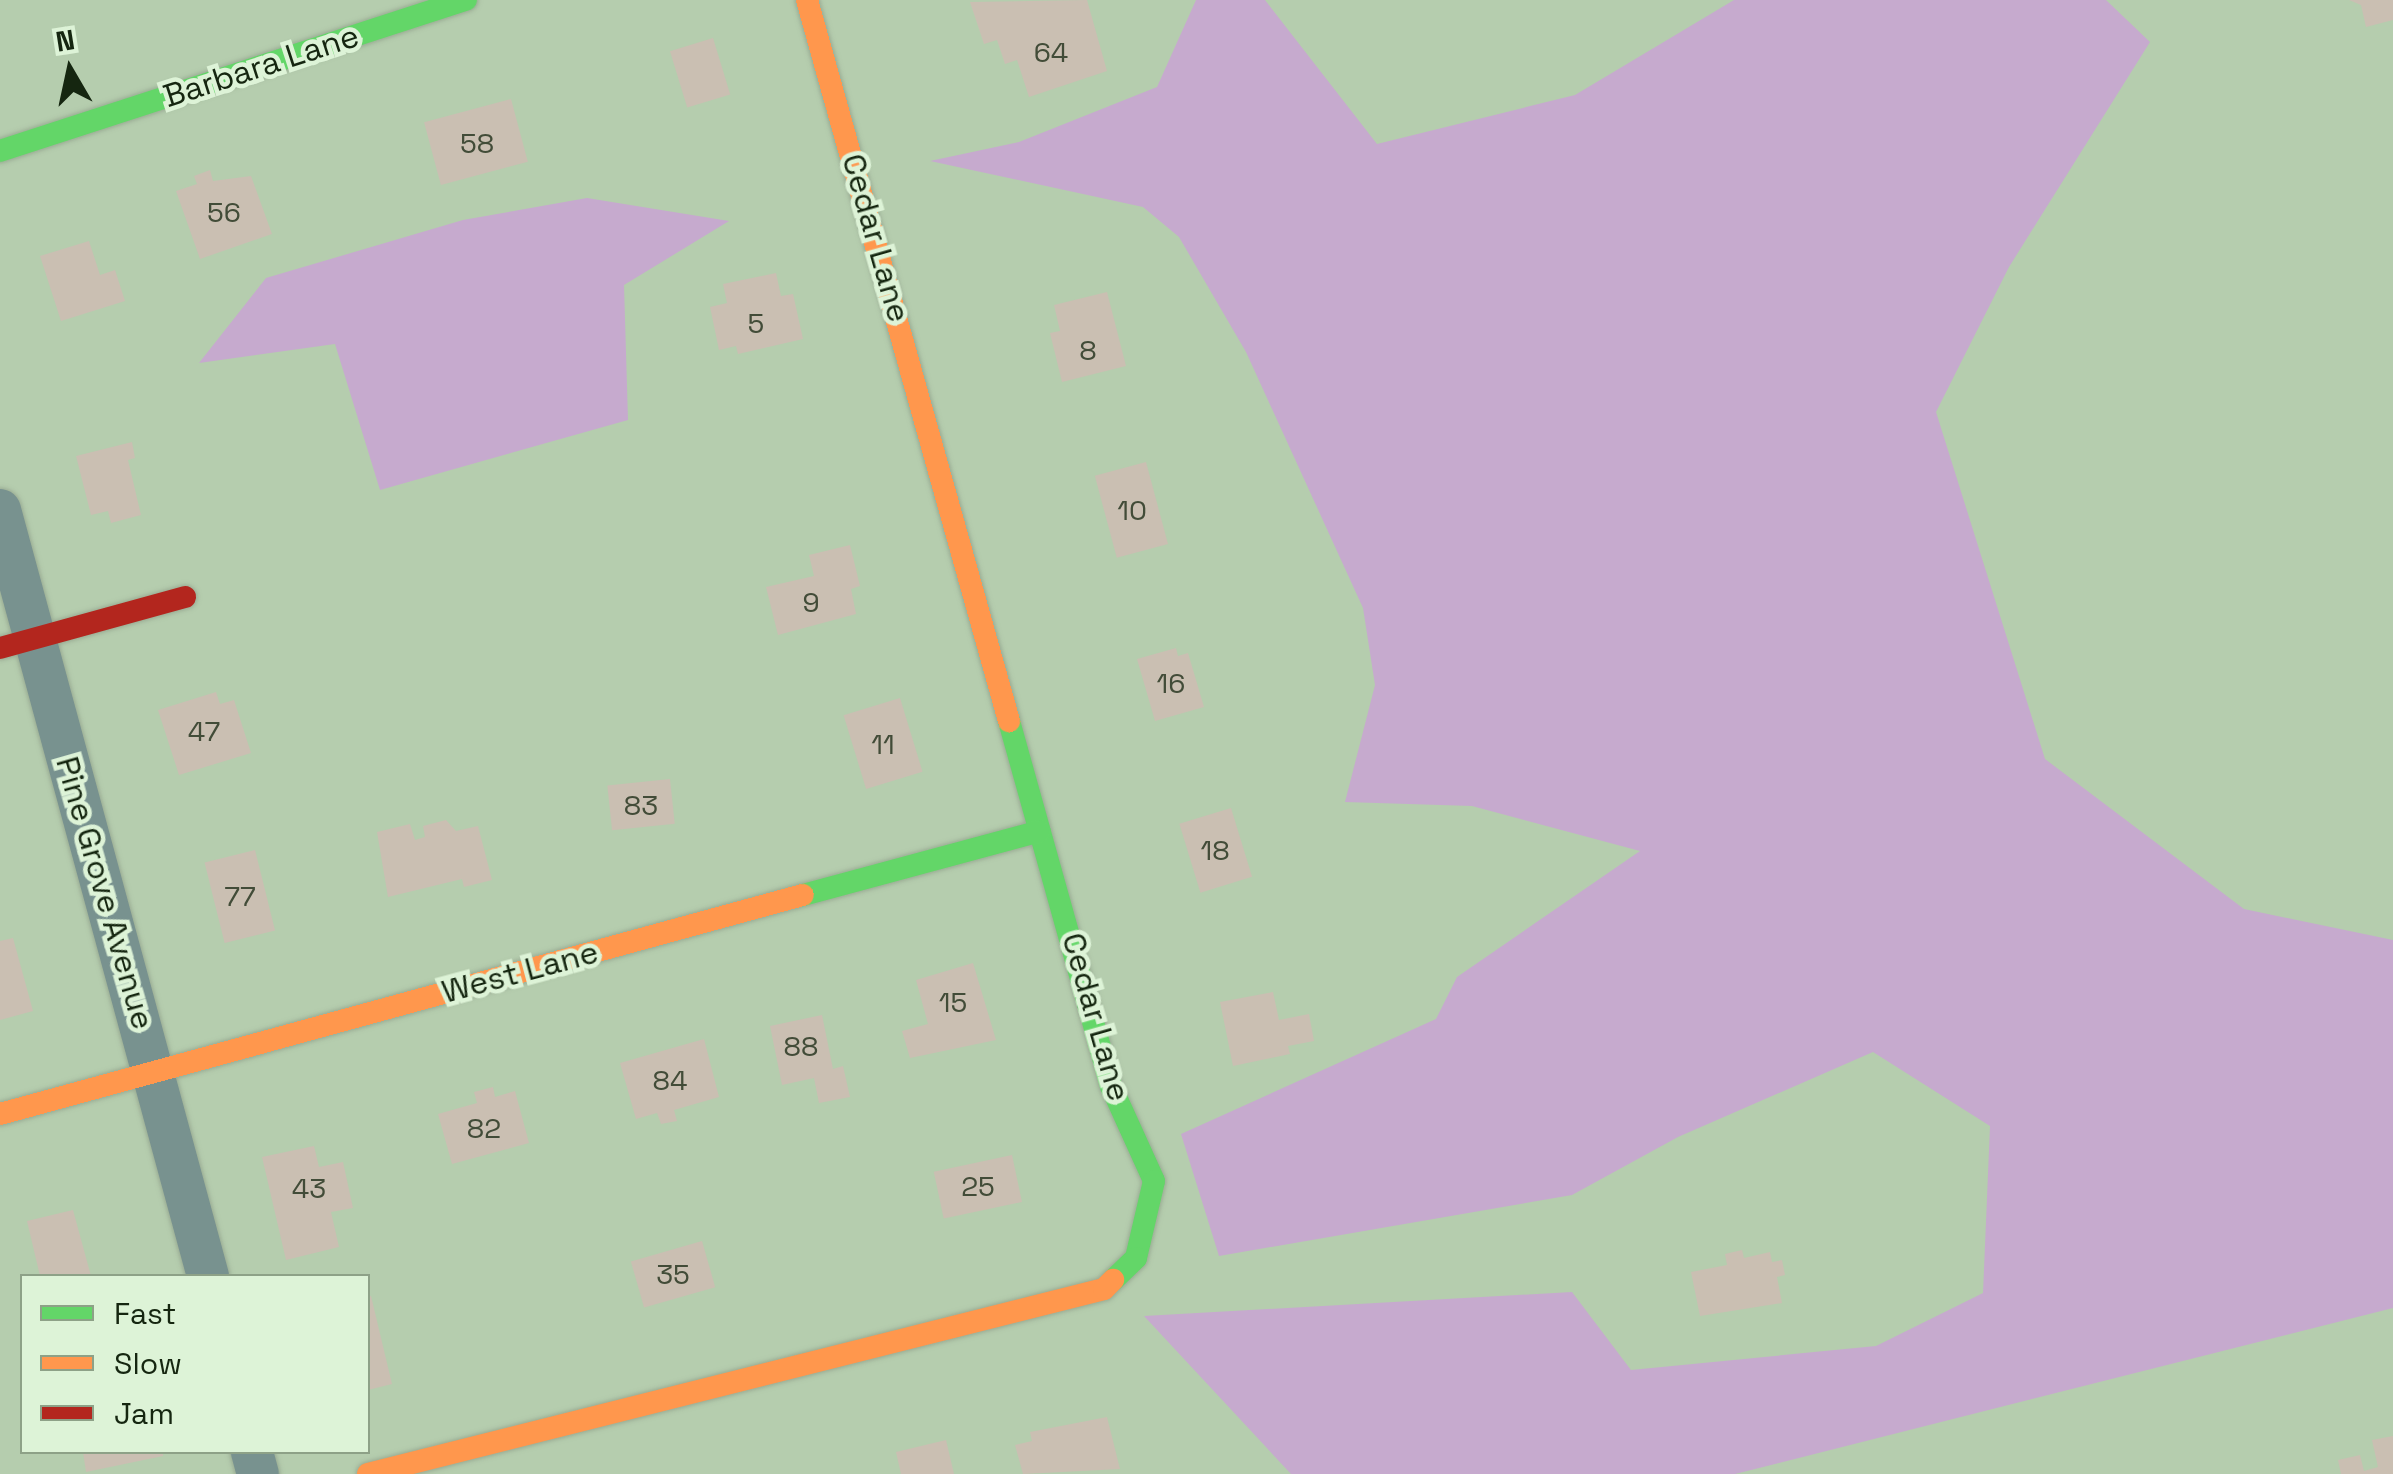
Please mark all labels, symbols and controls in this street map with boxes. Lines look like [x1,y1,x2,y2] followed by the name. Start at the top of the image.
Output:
[158,16,364,116] street label: Barbara Lane
[20,20,120,120] north arrow
[53,21,77,60] text: N
[1034,35,1068,69] house number: 64
[460,126,494,160] house number: 58
[834,149,918,327] street label: Cedar Lane
[207,195,241,229] house number: 56
[748,306,764,340] house number: 5
[1079,333,1097,367] house number: 8
[1117,493,1147,527] house number: 10
[802,585,820,619] house number: 9
[1157,666,1185,700] house number: 16
[188,714,220,748] house number: 47
[871,727,895,761] house number: 11
[48,752,162,1034] street label: Pine Grove Avenue
[624,788,658,822] house number: 83
[1200,833,1230,867] house number: 18
[224,879,256,913] house number: 77
[1054,928,1138,1106] street label: Cedar Lane
[438,933,602,1011] street label: West Lane
[939,985,967,1019] house number: 15
[784,1029,818,1063] house number: 88
[653,1063,687,1097] house number: 84
[467,1111,501,1145] house number: 82
[961,1169,995,1203] house number: 25
[292,1171,326,1205] house number: 43
[656,1257,690,1291] house number: 35
[20,1274,370,1454] legend
[114,1294,176,1333] text: Fast
[114,1344,182,1383] text: Slow
[114,1394,174,1433] text: Jam

